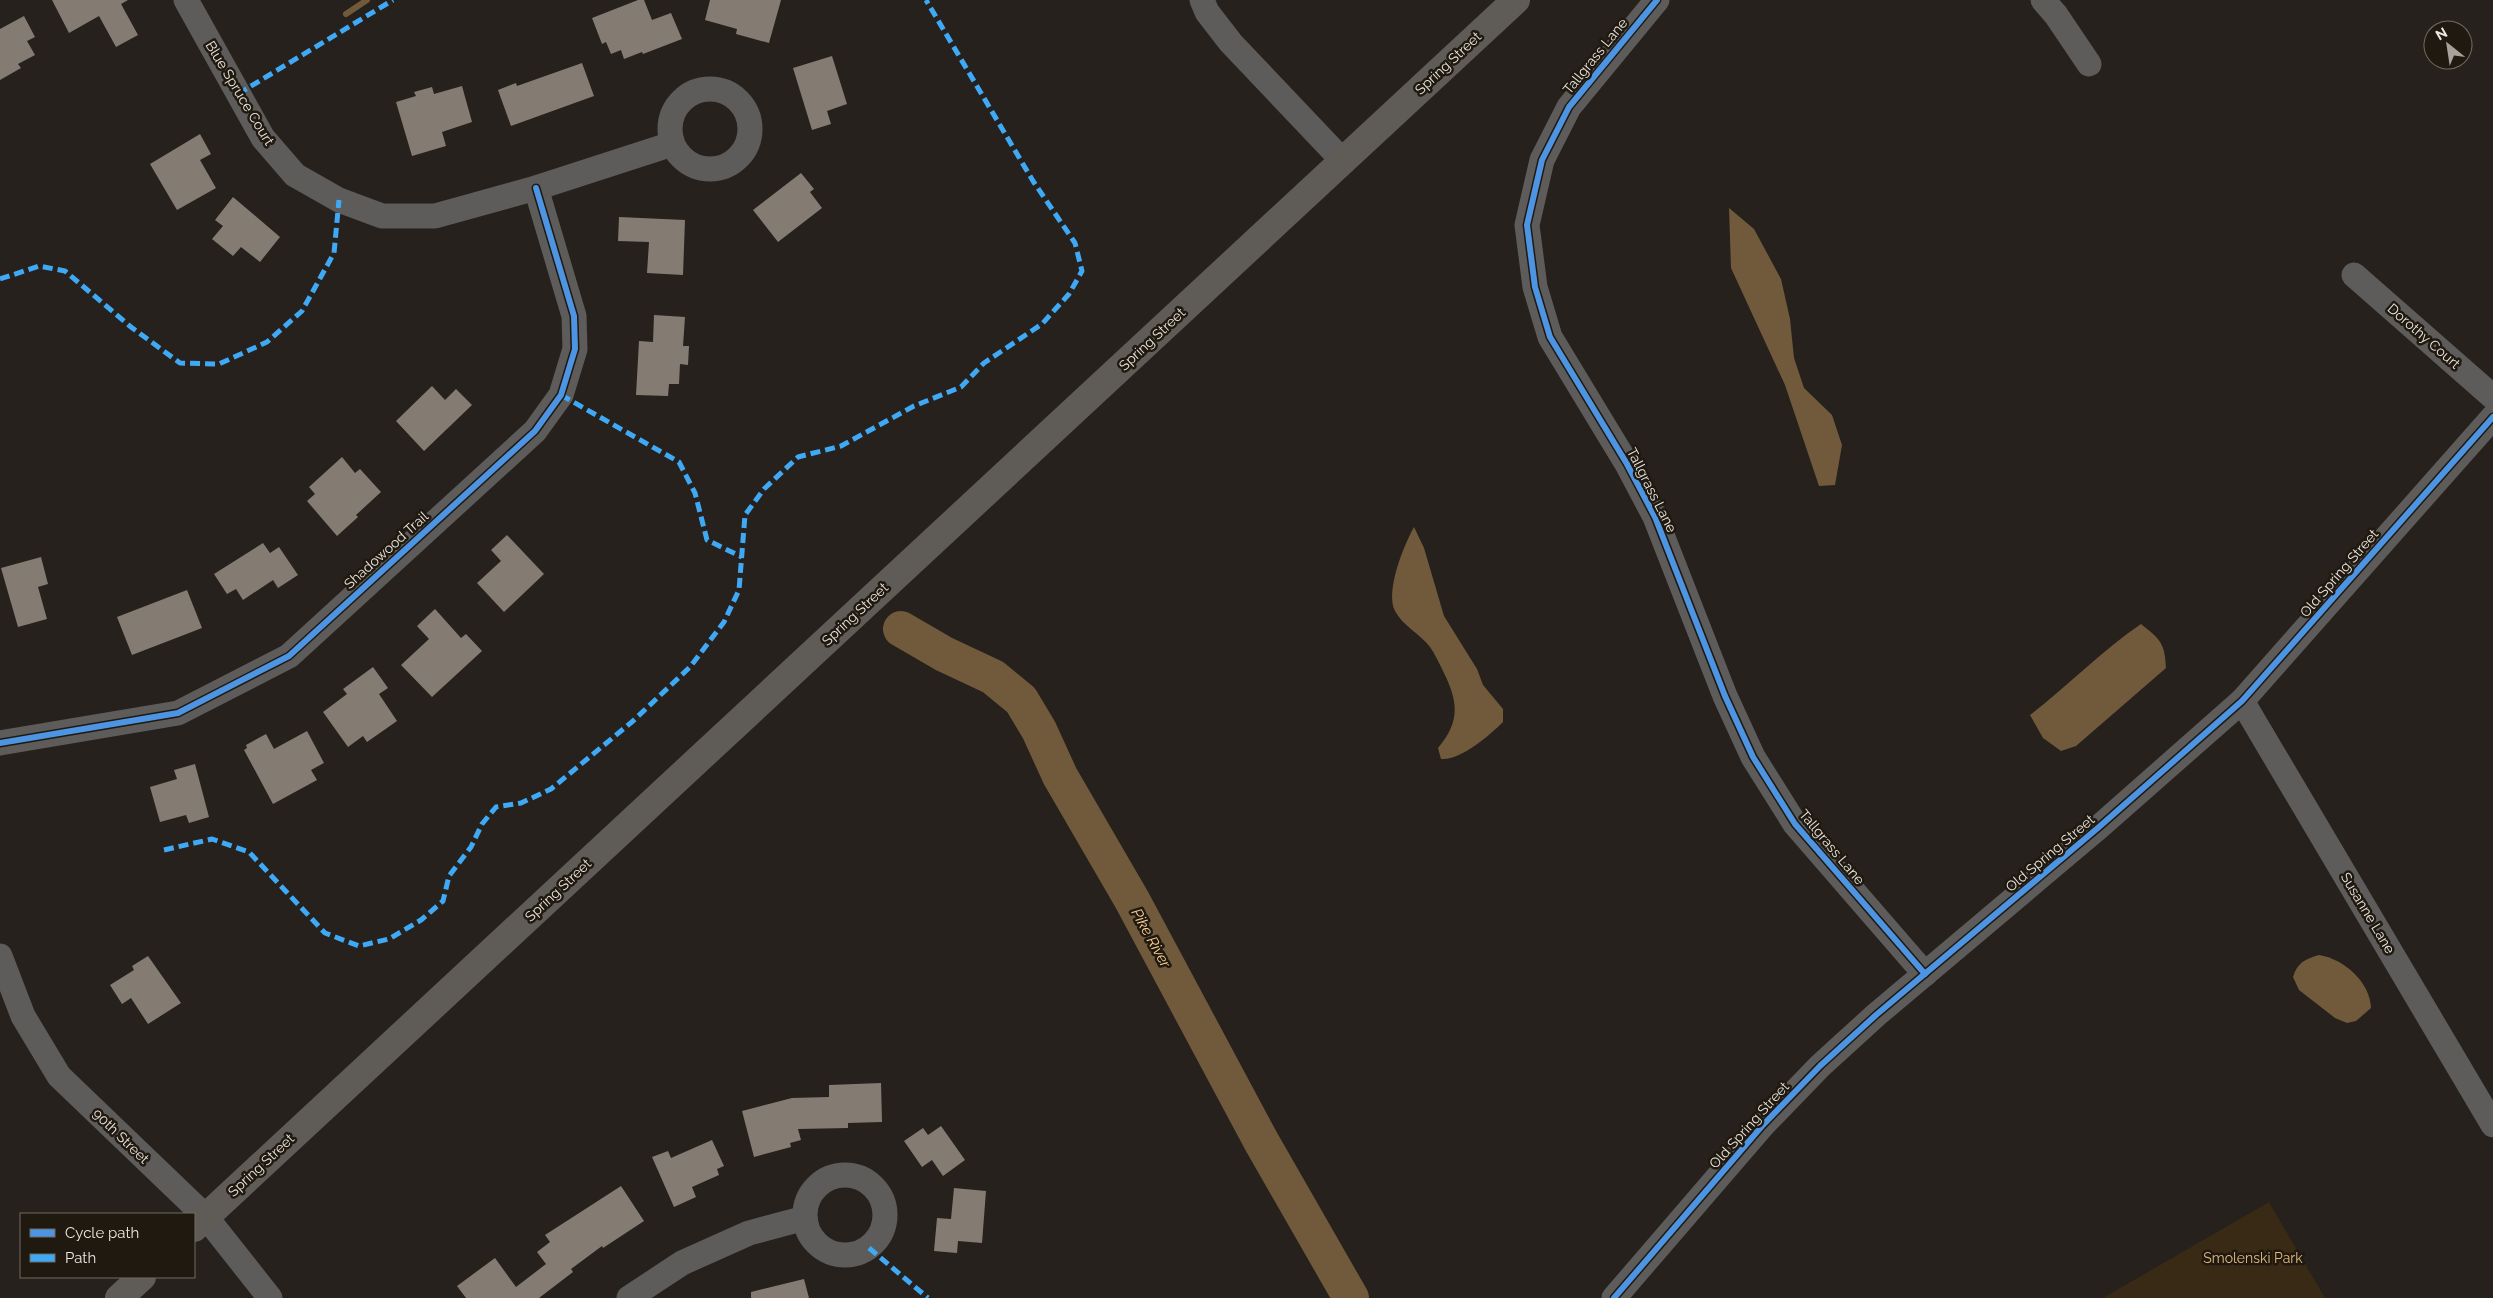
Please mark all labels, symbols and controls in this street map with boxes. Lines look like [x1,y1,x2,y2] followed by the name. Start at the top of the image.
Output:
[1560,15,1630,97] street label: Tallgrass Lane
[2423,20,2473,70] north arrow
[2433,24,2450,43] text: N
[1412,28,1485,98] street label: Spring Street
[203,38,278,148] street label: Blue Spruce Court
[2385,300,2464,372] street label: Dorothy Court
[1116,304,1189,374] street label: Spring Street
[1624,445,1680,535] street label: Tallgrass Lane
[341,508,431,592] street label: Shadowood Trail
[2297,526,2382,620] street label: Old Spring Street
[819,579,892,649] street label: Spring Street
[1796,806,1868,888] street label: Tallgrass Lane
[2002,811,2098,895] street label: Old Spring Street
[522,855,595,925] street label: Spring Street
[2338,870,2398,956] street label: Susanne Lane
[1127,905,1175,971] water label: Pike River
[1706,1078,1792,1172] street label: Old Spring Street
[90,1105,153,1167] street label: 90th Street
[225,1130,298,1200] street label: Spring Street
[20,1213,195,1278] legend
[65,1224,139,1242] text: Cycle path
[65,1249,96,1267] text: Path
[2203,1250,2303,1266] park label: Smolenski Park

